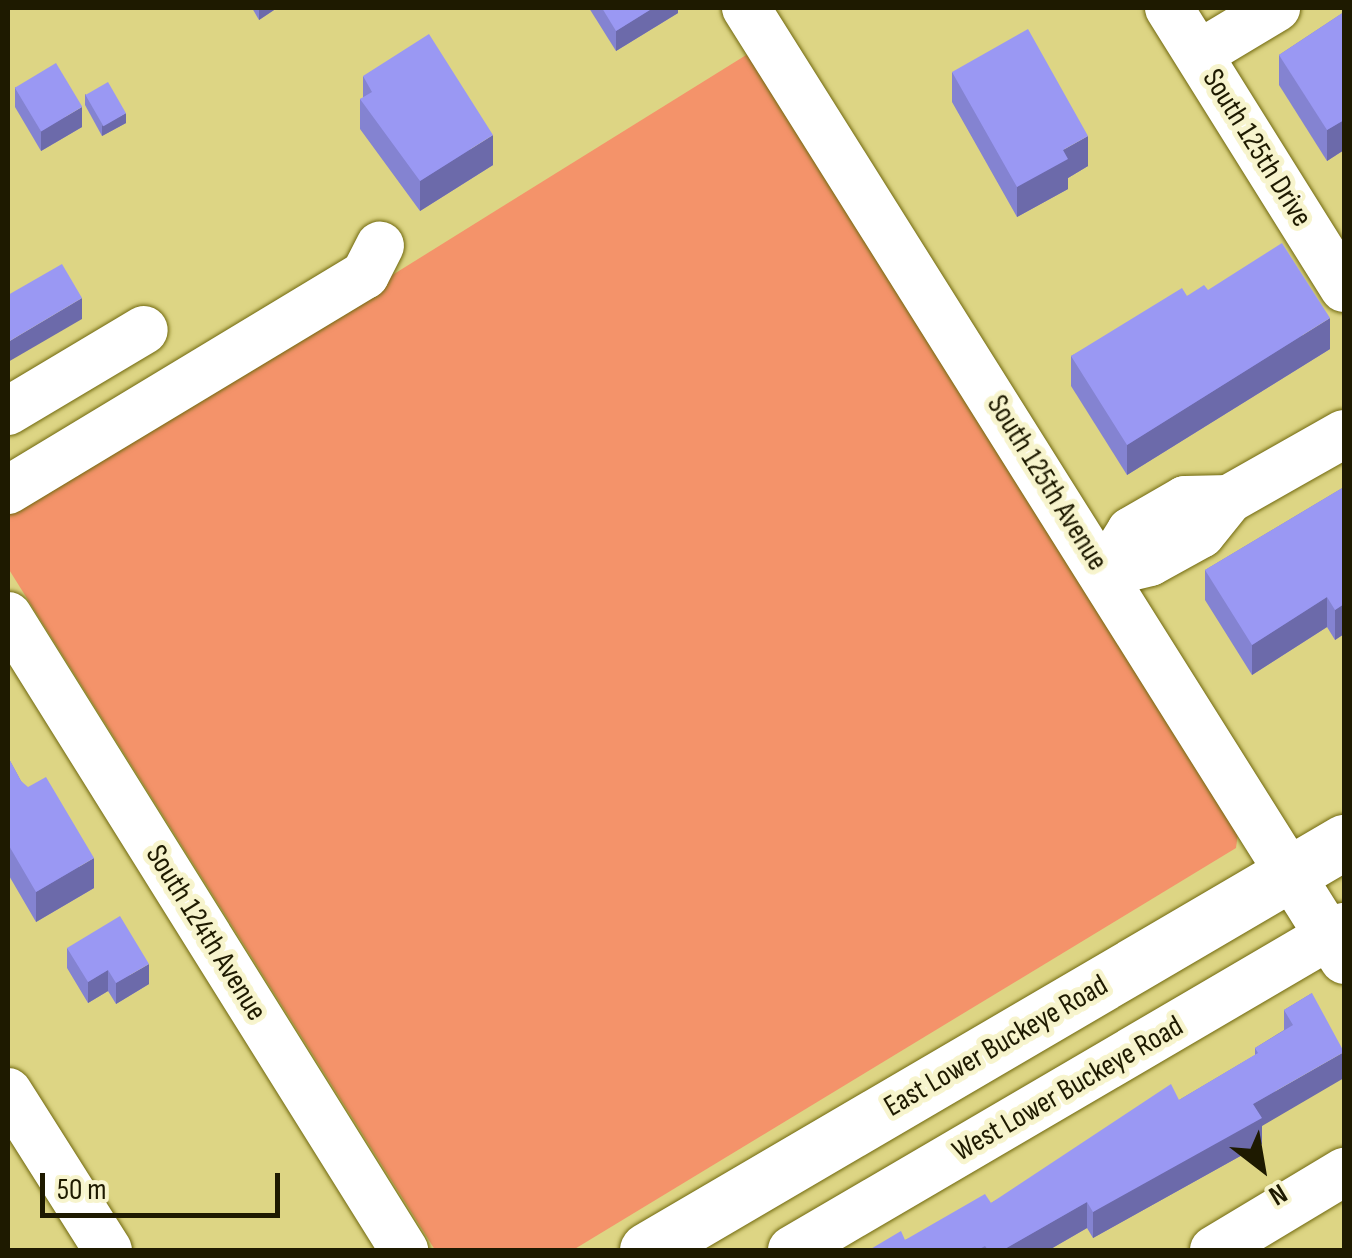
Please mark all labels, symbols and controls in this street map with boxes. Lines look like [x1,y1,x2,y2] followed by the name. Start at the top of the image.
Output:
[1194,63,1320,233] street label: South 125th Drive
[979,389,1115,577] street label: South 125th Avenue
[138,839,274,1027] street label: South 124th Avenue
[878,967,1114,1125] street label: East Lower Buckeye Road
[946,1008,1190,1170] street label: West Lower Buckeye Road
[1212,1118,1312,1218] north arrow
[45,1153,285,1215] scale bar
[57,1172,106,1208] text: 50 m
[1263,1176,1293,1212] text: N

